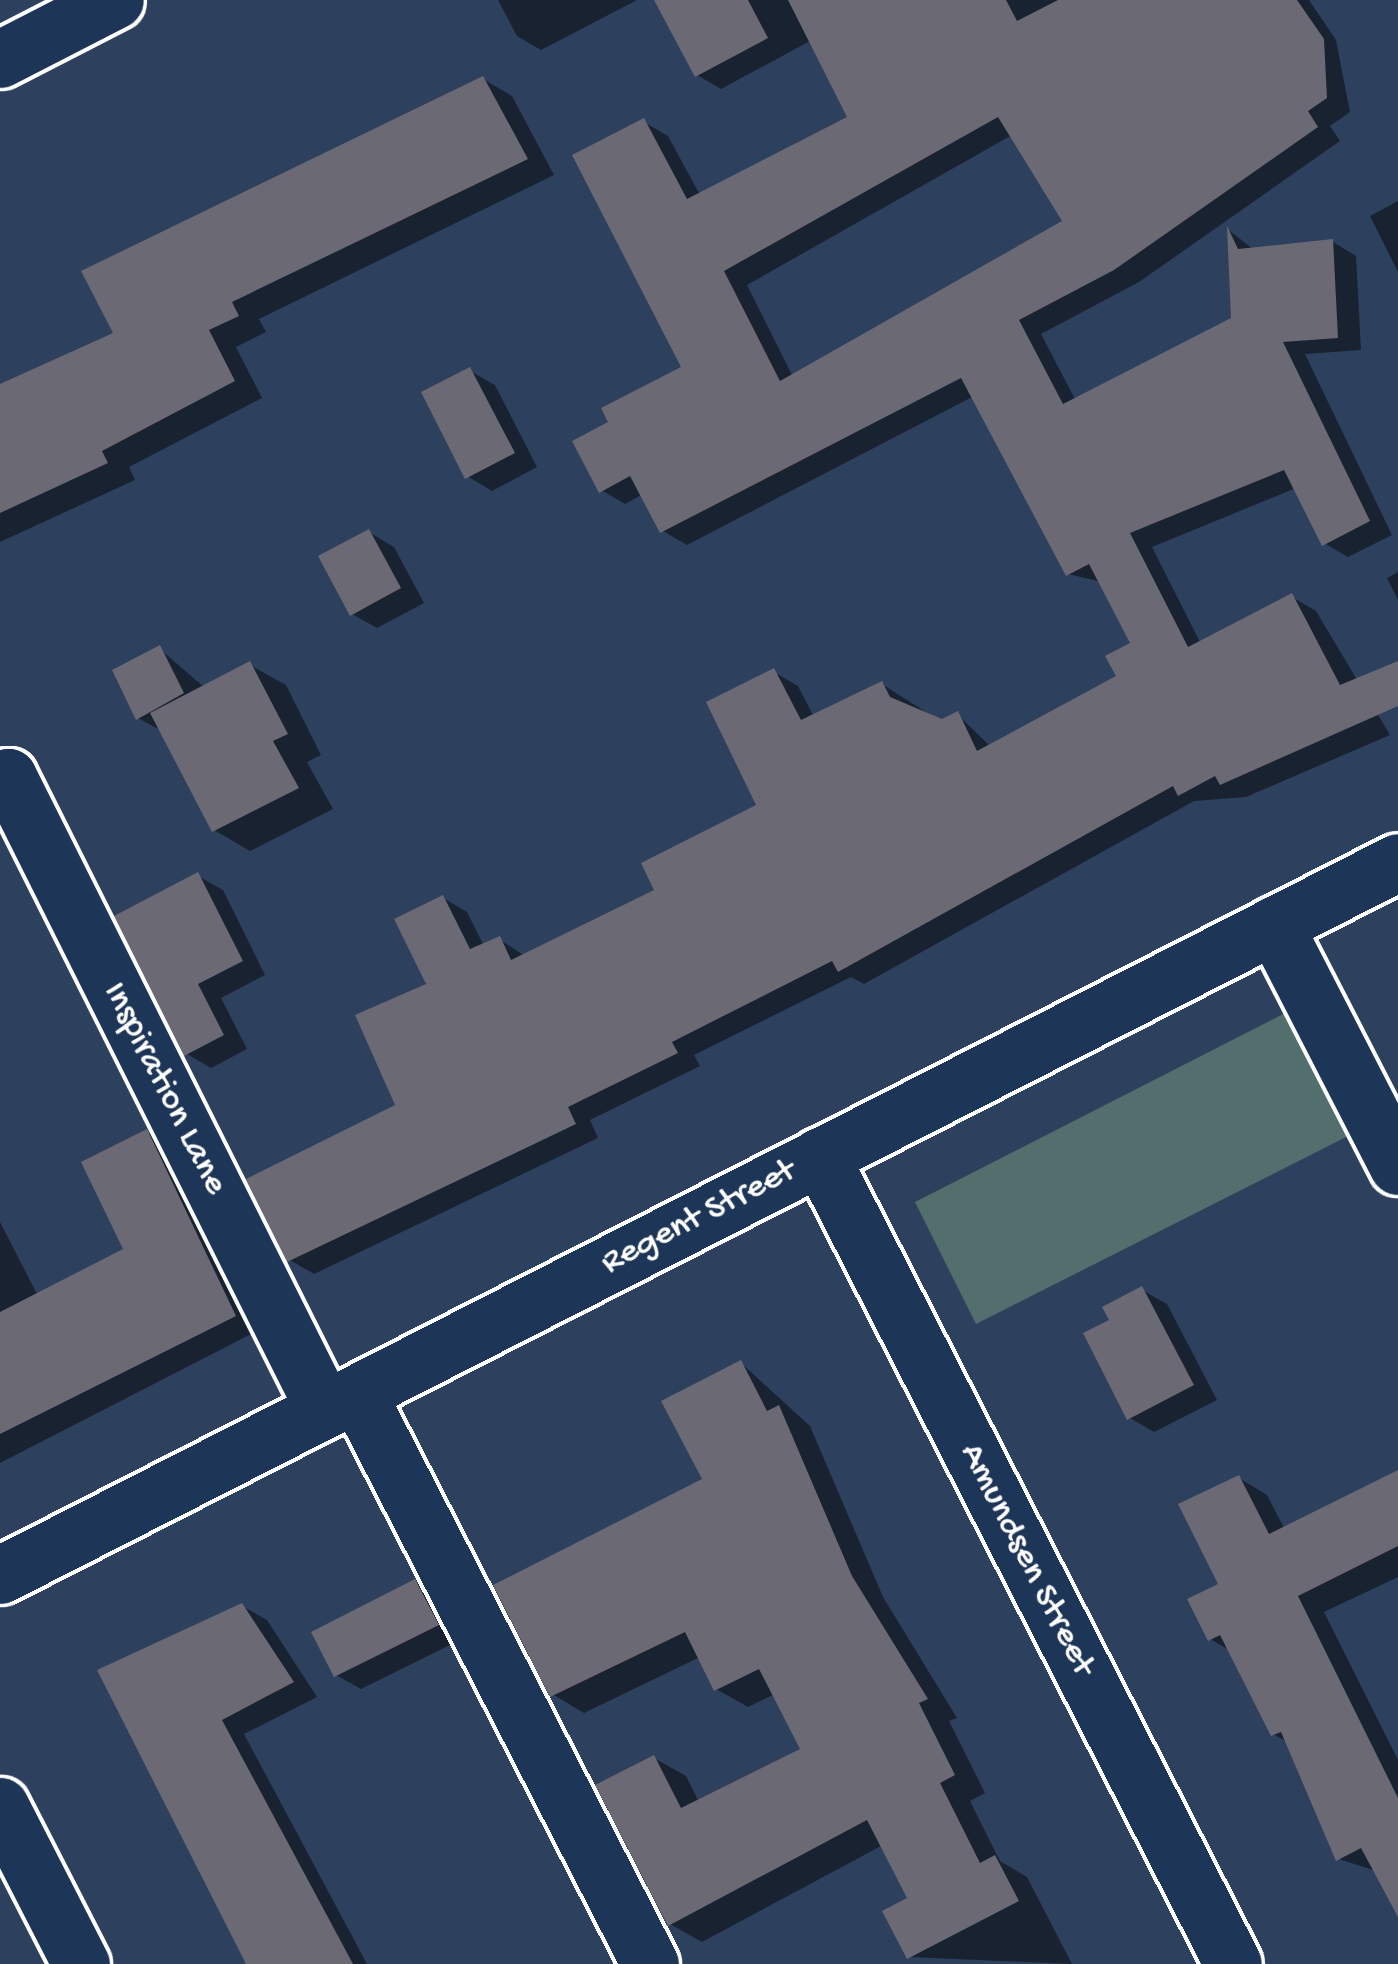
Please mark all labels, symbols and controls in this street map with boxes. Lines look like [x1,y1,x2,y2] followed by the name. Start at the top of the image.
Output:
[92,975,236,1203] street label: Inspiration Lane
[594,1150,804,1286] street label: Regent Street
[949,1436,1103,1684] street label: Amundsen Street

